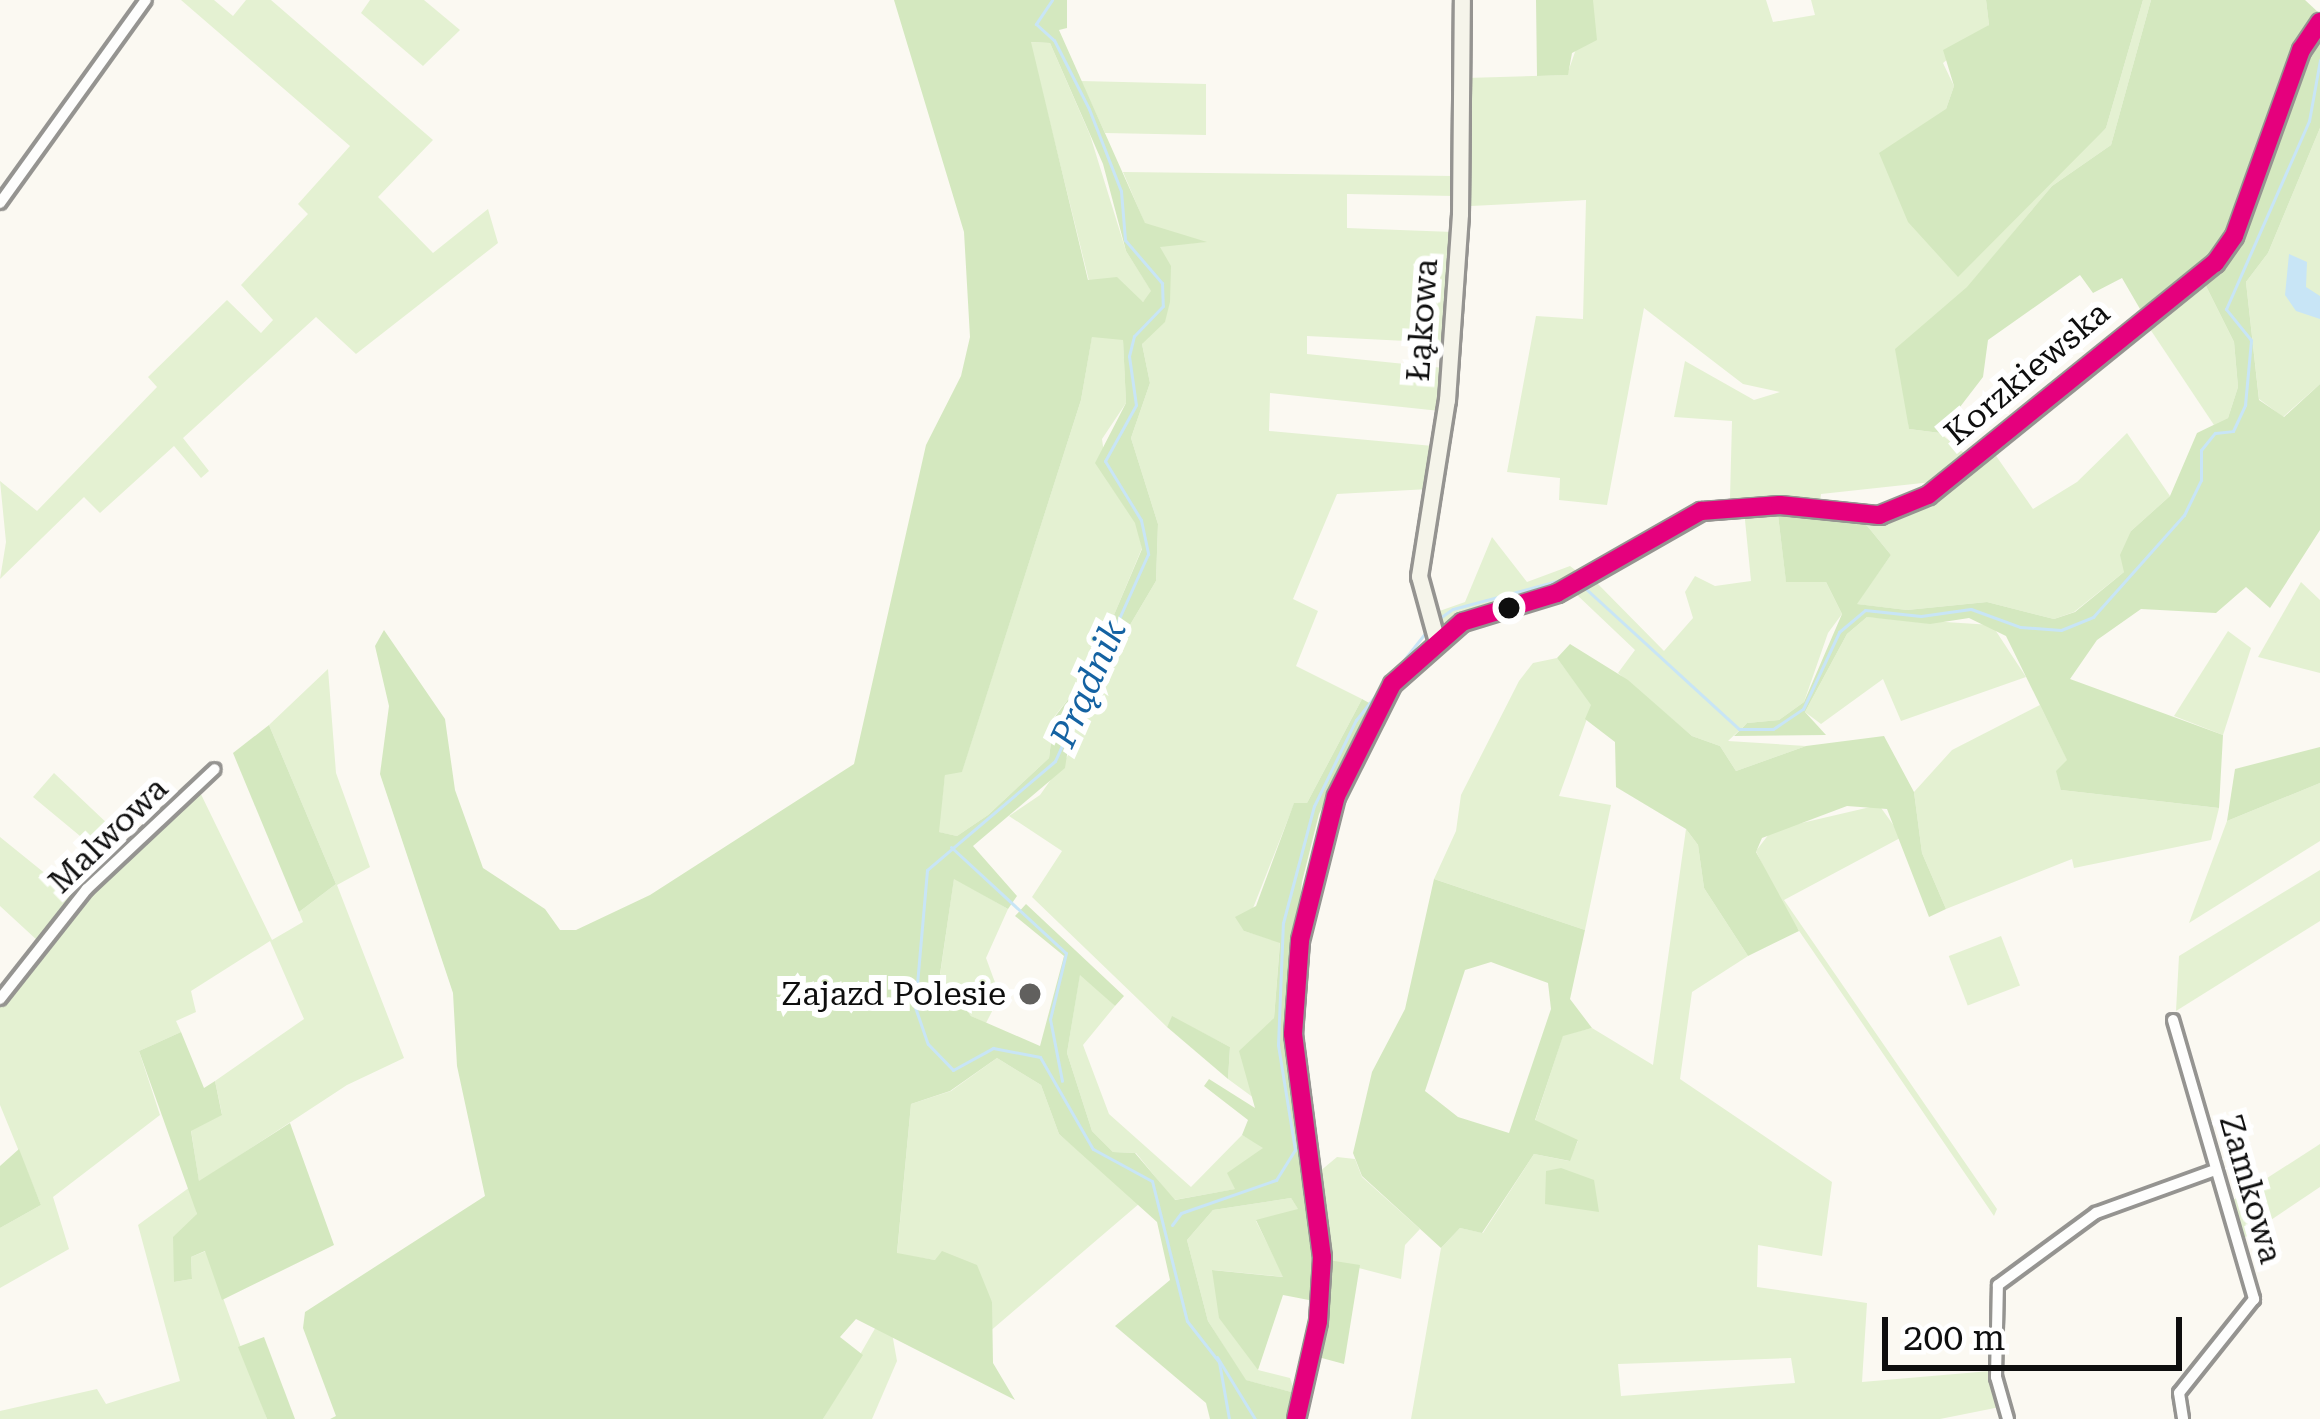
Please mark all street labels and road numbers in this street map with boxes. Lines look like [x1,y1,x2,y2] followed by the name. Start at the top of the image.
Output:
[1398,257,1446,383] street label: Łąkowa
[1937,293,2117,453] street label: Korzkiewska
[40,769,176,901] street label: Malwowa
[2211,1110,2291,1268] street label: Zamkowa

